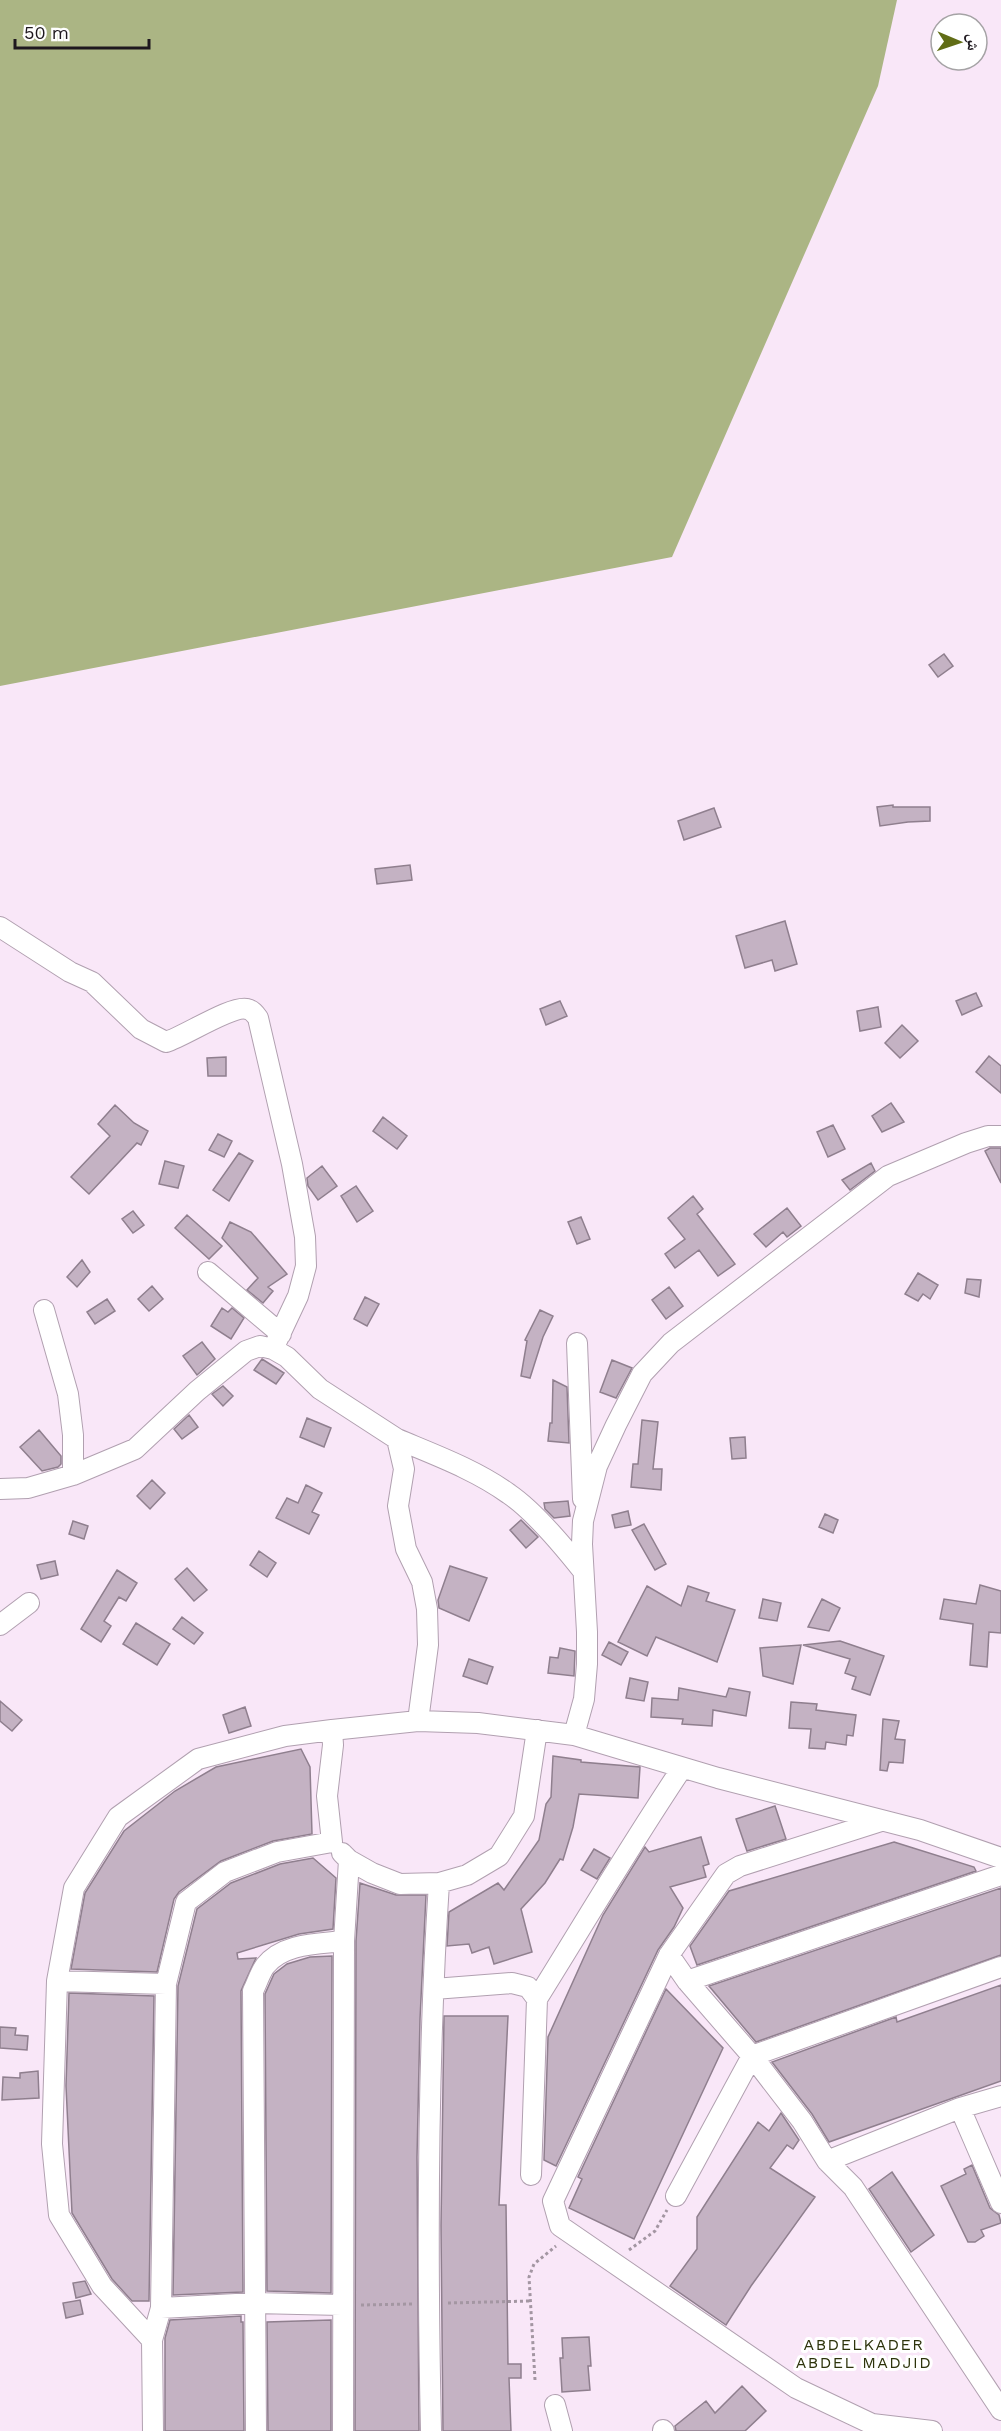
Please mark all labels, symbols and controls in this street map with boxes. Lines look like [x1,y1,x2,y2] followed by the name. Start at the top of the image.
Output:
[15,12,148,50] scale bar
[929,12,989,72] north arrow
[24,22,69,43] text: 50 m
[964,34,983,51] text: ش
[796,2335,932,2372] district label: ABDELKADER ABDEL MADJID

